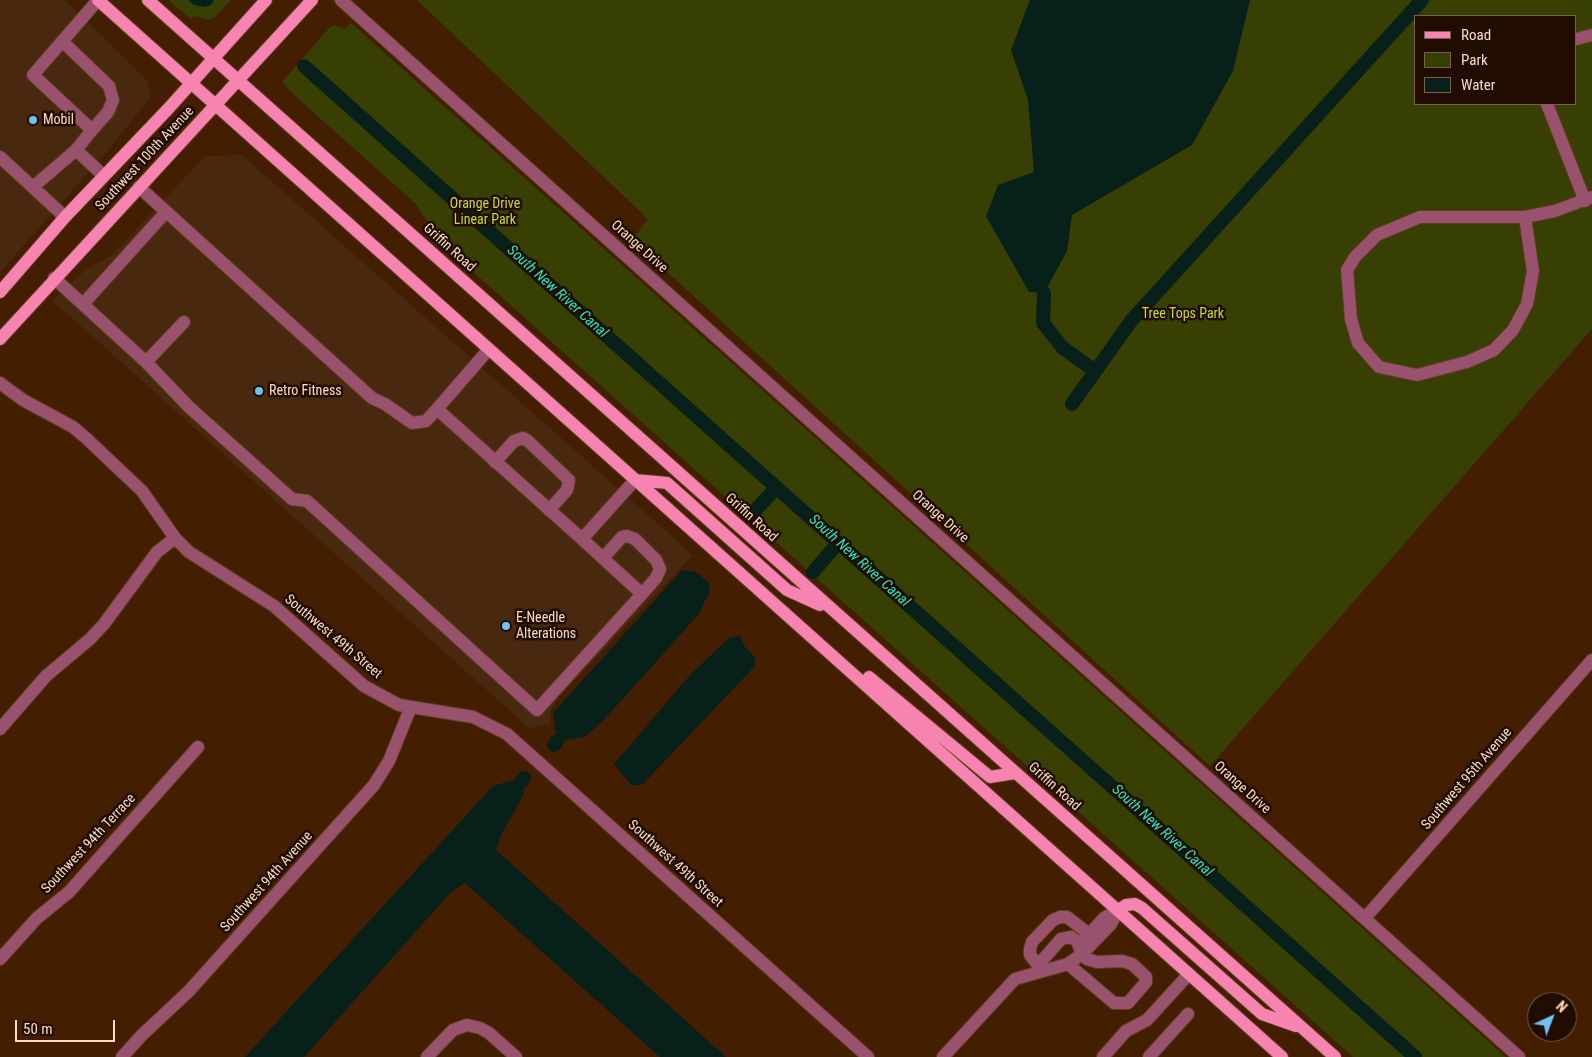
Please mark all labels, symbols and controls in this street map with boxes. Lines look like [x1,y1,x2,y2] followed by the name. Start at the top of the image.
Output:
[1414,15,1577,105] legend
[1461,26,1491,44] text: Road
[1461,51,1488,69] text: Park
[1461,76,1495,94] text: Water
[92,103,198,215] street label: Southwest 100th Avenue
[43,112,74,128] place label: Mobil
[27,114,39,126] marker: Mobil
[450,196,520,228] park label: Orange Drive Linear Park
[607,217,671,277] street label: Orange Drive
[419,220,479,276] street label: Griffin Road
[503,242,611,342] water label: South New River Canal
[1142,306,1224,322] park label: Tree Tops Park
[269,383,342,399] place label: Retro Fitness
[253,385,265,397] marker: Retro Fitness
[908,487,972,547] street label: Orange Drive
[721,490,781,546] street label: Griffin Road
[805,511,913,611] water label: South New River Canal
[281,591,385,683] street label: Southwest 49th Street
[516,610,576,642] place label: E-Needle Alterations
[500,620,512,632] marker: E-Needle Alterations
[1418,725,1516,833] street label: Southwest 95th Avenue
[1210,758,1274,818] street label: Orange Drive
[1024,759,1084,815] street label: Griffin Road
[1108,781,1216,881] water label: South New River Canal
[38,791,140,897] street label: Southwest 94th Terrace
[624,817,726,911] street label: Southwest 49th Street
[217,828,317,936] street label: Southwest 94th Avenue
[1527,992,1577,1042] north arrow
[1553,998,1570,1016] text: N
[18,1010,118,1042] scale bar
[23,1020,53,1038] text: 50 m

